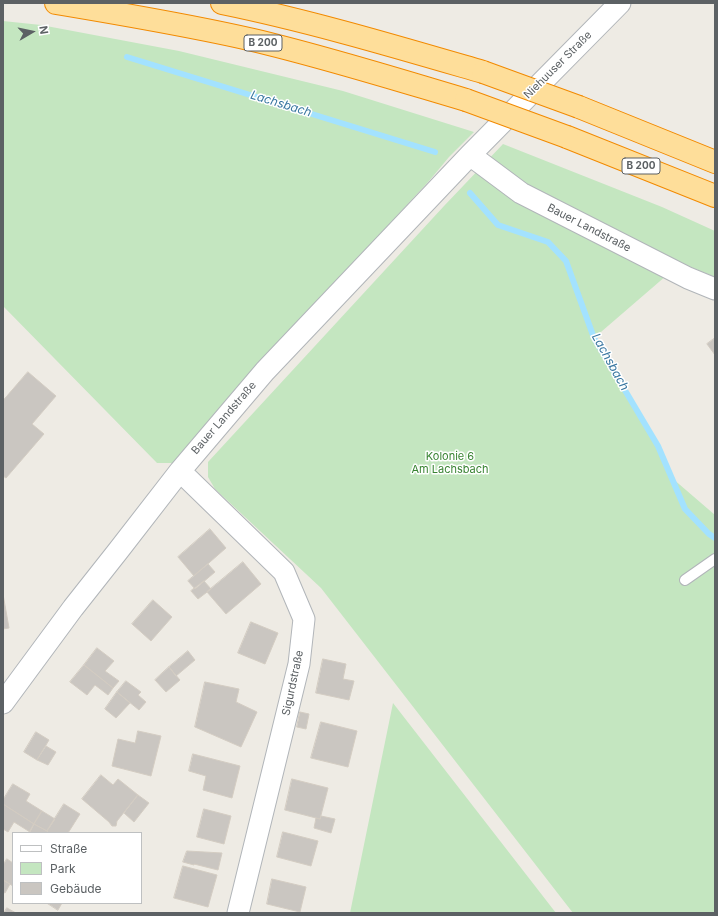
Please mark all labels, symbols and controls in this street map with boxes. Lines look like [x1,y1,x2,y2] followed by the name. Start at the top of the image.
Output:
[12,12,52,52] north arrow
[36,25,51,35] text: N
[521,28,595,102] street label: Niehuuser Straße
[244,35,282,51] road number: B 200
[249,88,313,120] water label: Lachsbach
[622,158,660,174] road number: B 200
[545,201,633,255] street label: Bauer Landstraße
[588,331,632,393] water label: Lachsbach
[189,379,259,457] street label: Bauer Landstraße
[411,450,489,476] park label: Kolonie 6 Am Lachsbach
[280,649,306,717] street label: Sigurdstraße
[12,832,142,904] legend
[50,841,87,856] text: Straße
[50,861,76,876] text: Park
[50,881,102,896] text: Gebäude

